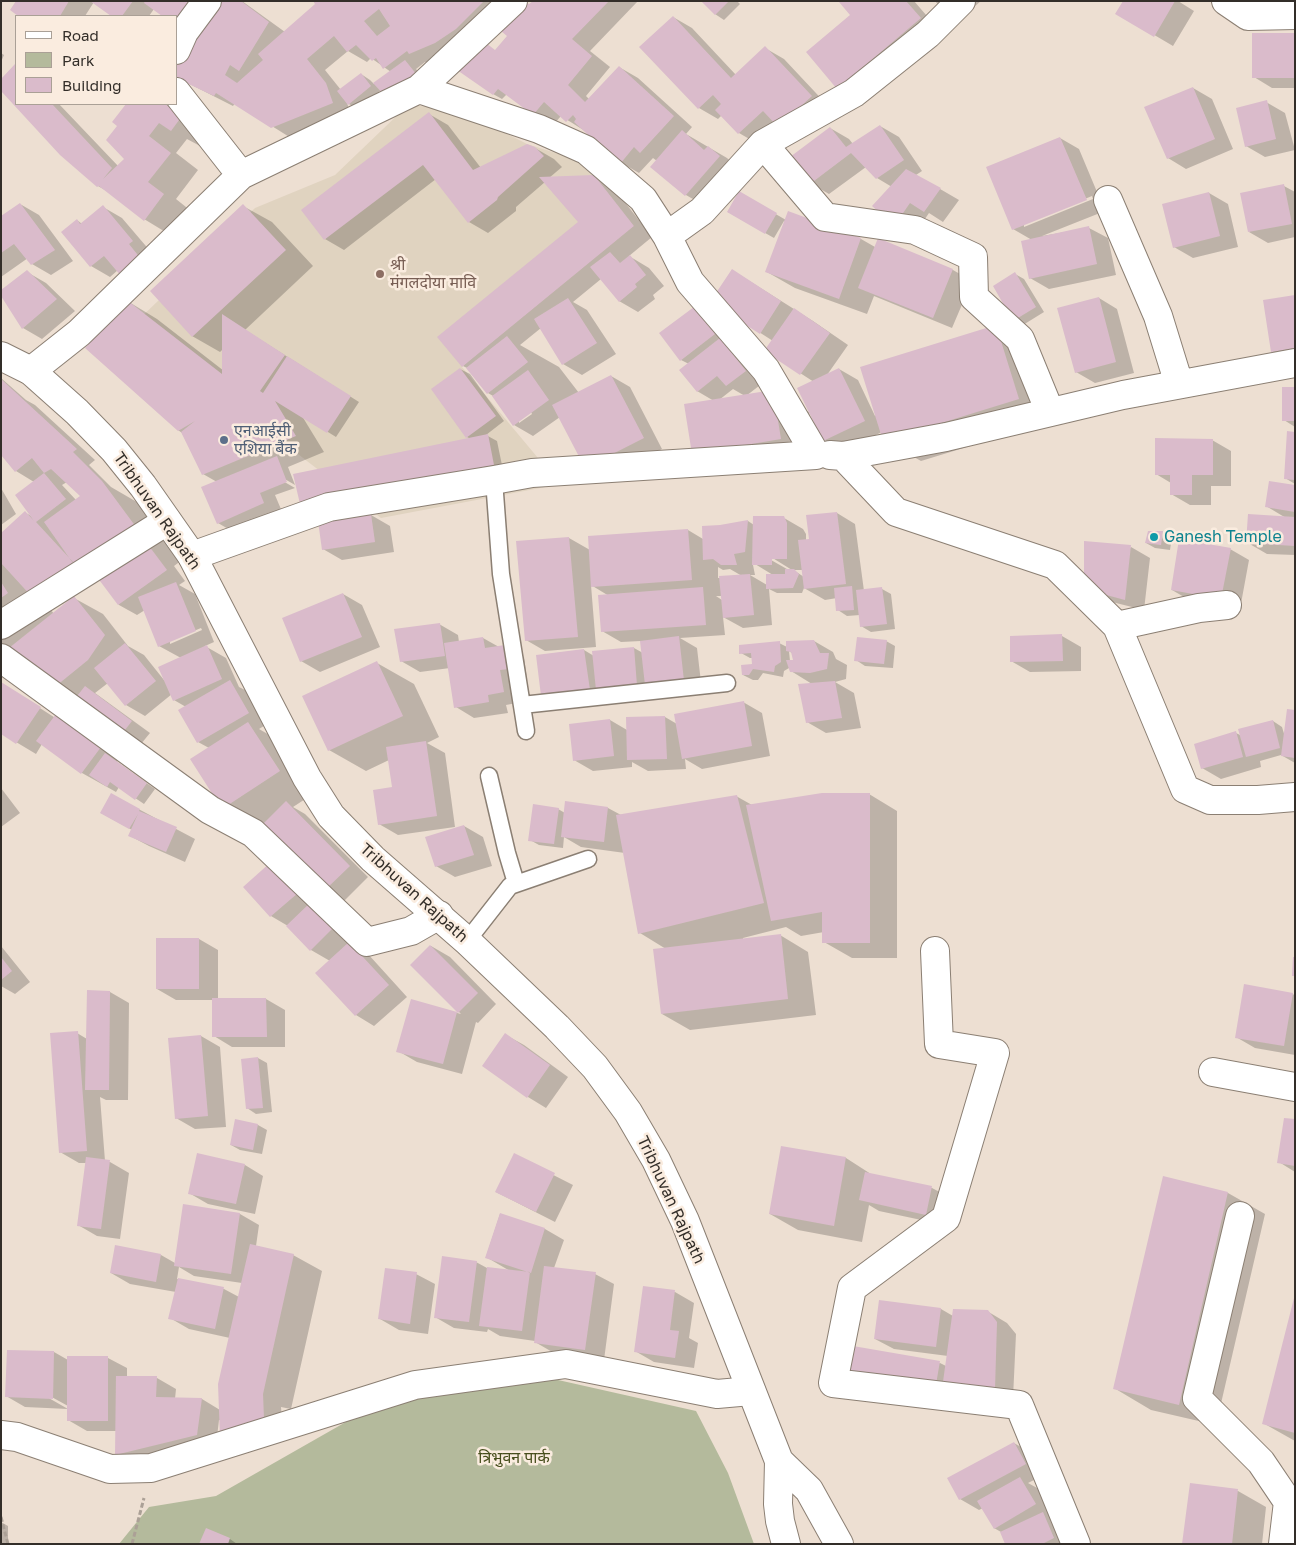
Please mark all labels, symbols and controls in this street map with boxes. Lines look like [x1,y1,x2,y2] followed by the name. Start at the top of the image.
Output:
[15,15,178,105] legend
[62,26,99,44] text: Road
[62,51,94,69] text: Park
[62,76,122,94] text: Building
[390,255,476,293] place label: श्री मंगलदोया मावि
[374,268,386,280] marker: श्री मंगलदोया मावि
[234,421,297,459] place label: एनआईसी एशिया बैंक
[218,434,230,446] marker: एनआईसी एशिया बैंक
[109,449,205,573] street label: Tribhuvan Rajpath
[1164,527,1282,547] place label: Ganesh Temple
[1148,531,1160,543] marker: Ganesh Temple
[356,839,472,947] street label: Tribhuvan Rajpath
[633,1133,709,1267] street label: Tribhuvan Rajpath
[478,1448,550,1468] park label: त्रिभुवन पार्क

